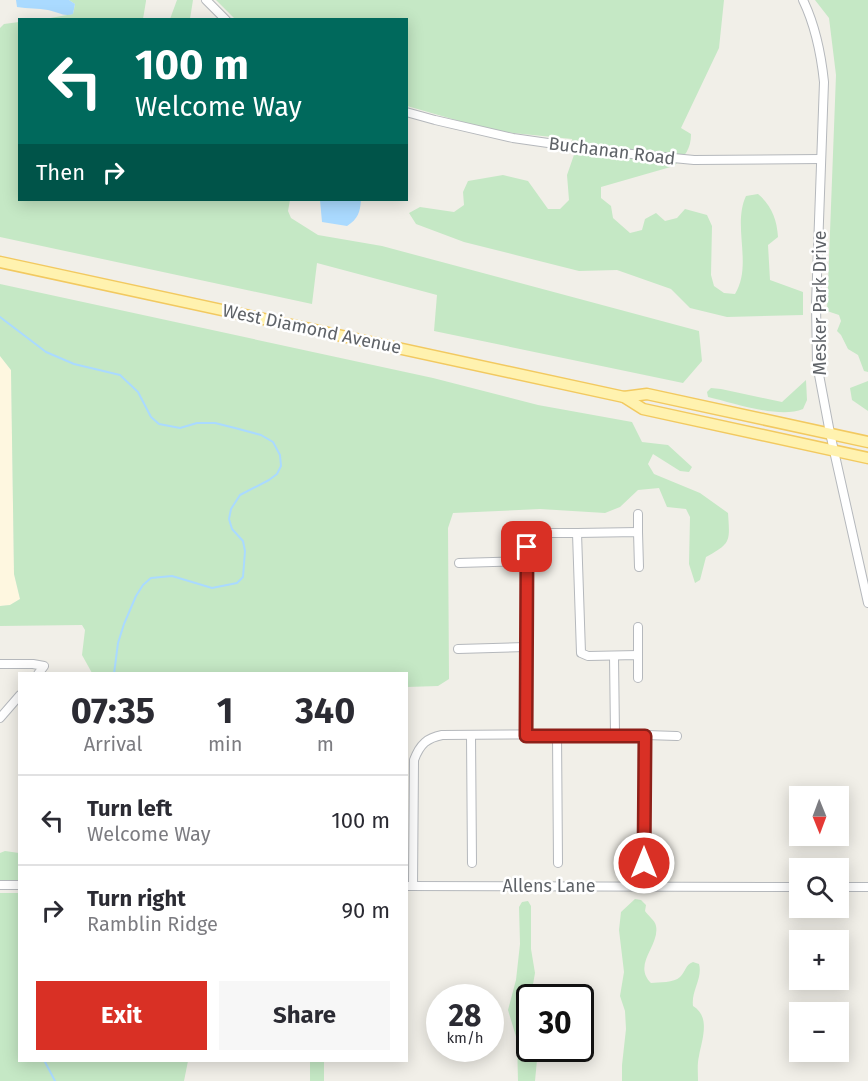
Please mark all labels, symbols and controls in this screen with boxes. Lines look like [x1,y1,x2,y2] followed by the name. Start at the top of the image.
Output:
[135,40,249,90] text: 100 m
[36,42,114,120] icon: left
[135,91,302,123] text: Welcome Way
[547,132,677,170] street label: Buchanan Road
[97,156,130,189] icon: right
[36,159,85,186] text: Then
[809,230,831,376] street label: Mesker Park Drive
[221,299,403,359] street label: West Diamond Avenue
[501,521,552,572] pin
[510,530,543,563] icon: arrive
[71,689,155,733] text: 07:35
[217,689,234,733] text: 1
[295,689,355,733] text: 340
[84,732,142,756] text: Arrival
[208,732,242,756] text: min
[317,732,334,756] text: m
[789,786,849,846] north arrow
[789,786,849,1062] map controls
[87,795,172,822] text: Turn left
[36,804,69,837] icon: left
[331,807,390,834] text: 100 m
[87,822,211,846] text: Welcome Way
[612,831,676,895] position arrow
[789,858,849,918] button: search
[502,875,596,897] street label: Allens Lane
[87,885,186,912] text: Turn right
[36,894,69,927] icon: right
[341,897,390,924] text: 90 m
[87,912,218,936] text: Ramblin Ridge
[789,930,849,990] button: +
[36,981,207,1050] button: Exit
[219,981,390,1050] button: Share
[516,984,594,1062] speed limit sign: 30
[449,998,481,1034] text: 28
[789,1002,849,1062] button: −
[446,1029,484,1047] text: km/h

